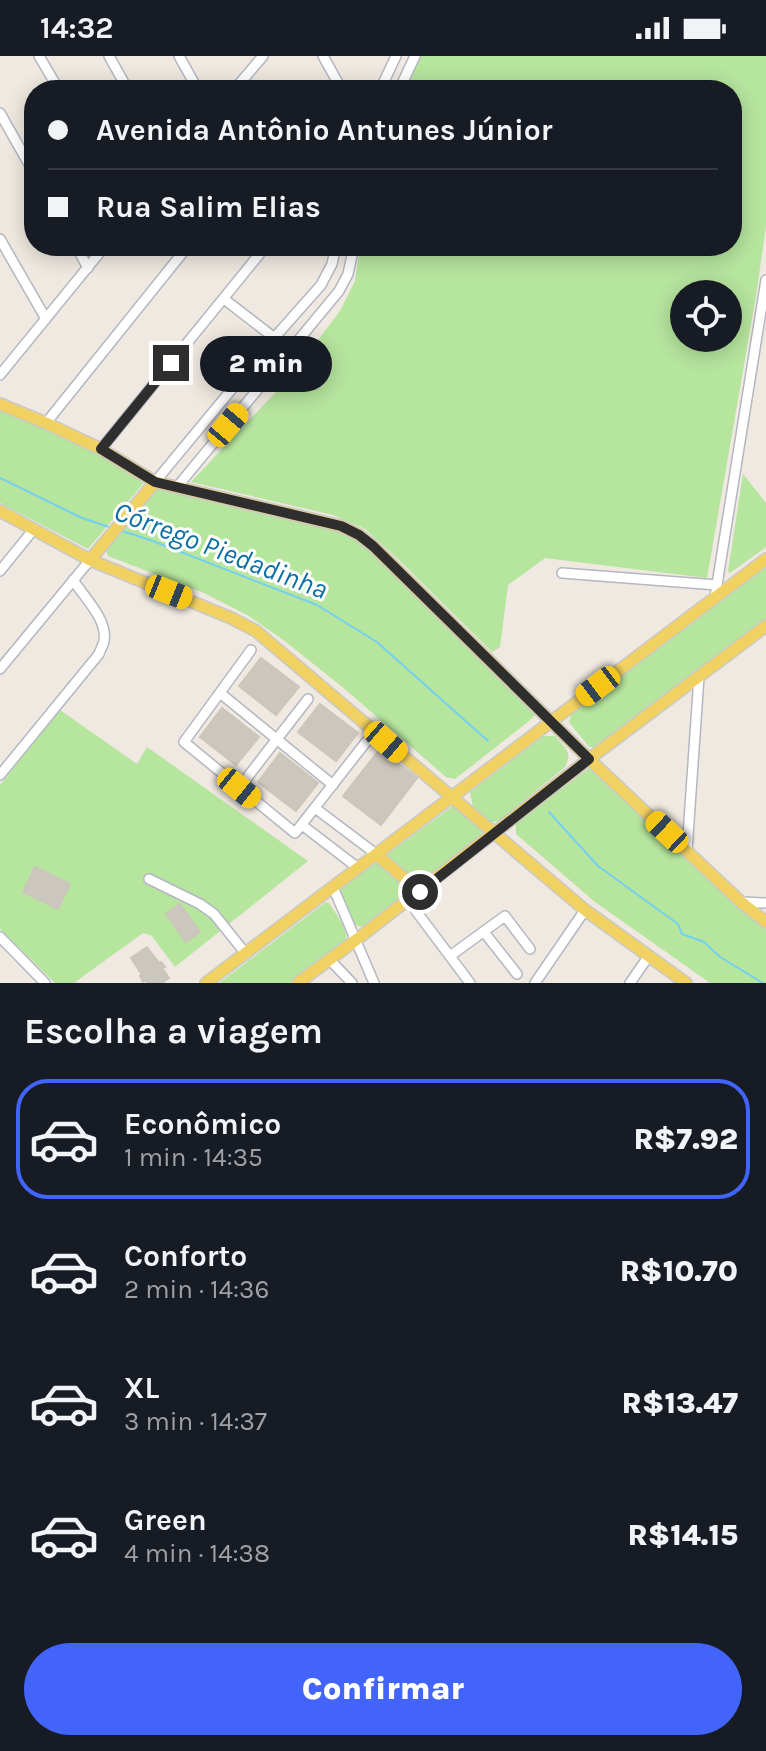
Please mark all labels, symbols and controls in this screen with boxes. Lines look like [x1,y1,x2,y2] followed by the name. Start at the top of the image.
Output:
[40,10,113,46] text: 14:32
[96,112,553,148] text: Avenida Antônio Antunes Júnior
[96,189,321,225] text: Rua Salim Elias
[670,280,742,352] map controls
[670,280,742,352] button: locate
[199,335,331,391] callout: 2 min
[153,345,189,381] route end
[229,348,303,379] text: 2 min
[203,399,253,451] car
[110,494,332,606] water label: Córrego Piedadinha
[142,572,196,612] car
[572,662,624,710] car
[360,717,412,767] car
[213,764,265,812] car
[641,807,693,857] car
[402,874,438,910] route start
[24,1010,323,1052] text: Escolha a viagem
[28,1103,100,1175] icon: car
[124,1106,281,1142] text: Econômico
[634,1121,738,1157] text: R$7.92
[124,1142,263,1173] text: 1 min · 14:35
[28,1235,100,1307] icon: car
[124,1238,247,1274] text: Conforto
[620,1253,738,1289] text: R$10.70
[124,1274,269,1305] text: 2 min · 14:36
[28,1367,100,1439] icon: car
[124,1370,159,1406] text: XL
[622,1385,738,1421] text: R$13.47
[124,1406,267,1437] text: 3 min · 14:37
[28,1499,100,1571] icon: car
[124,1502,207,1538] text: Green
[628,1517,738,1553] text: R$14.15
[124,1538,270,1569] text: 4 min · 14:38
[24,1643,742,1735] button: Confirmar

